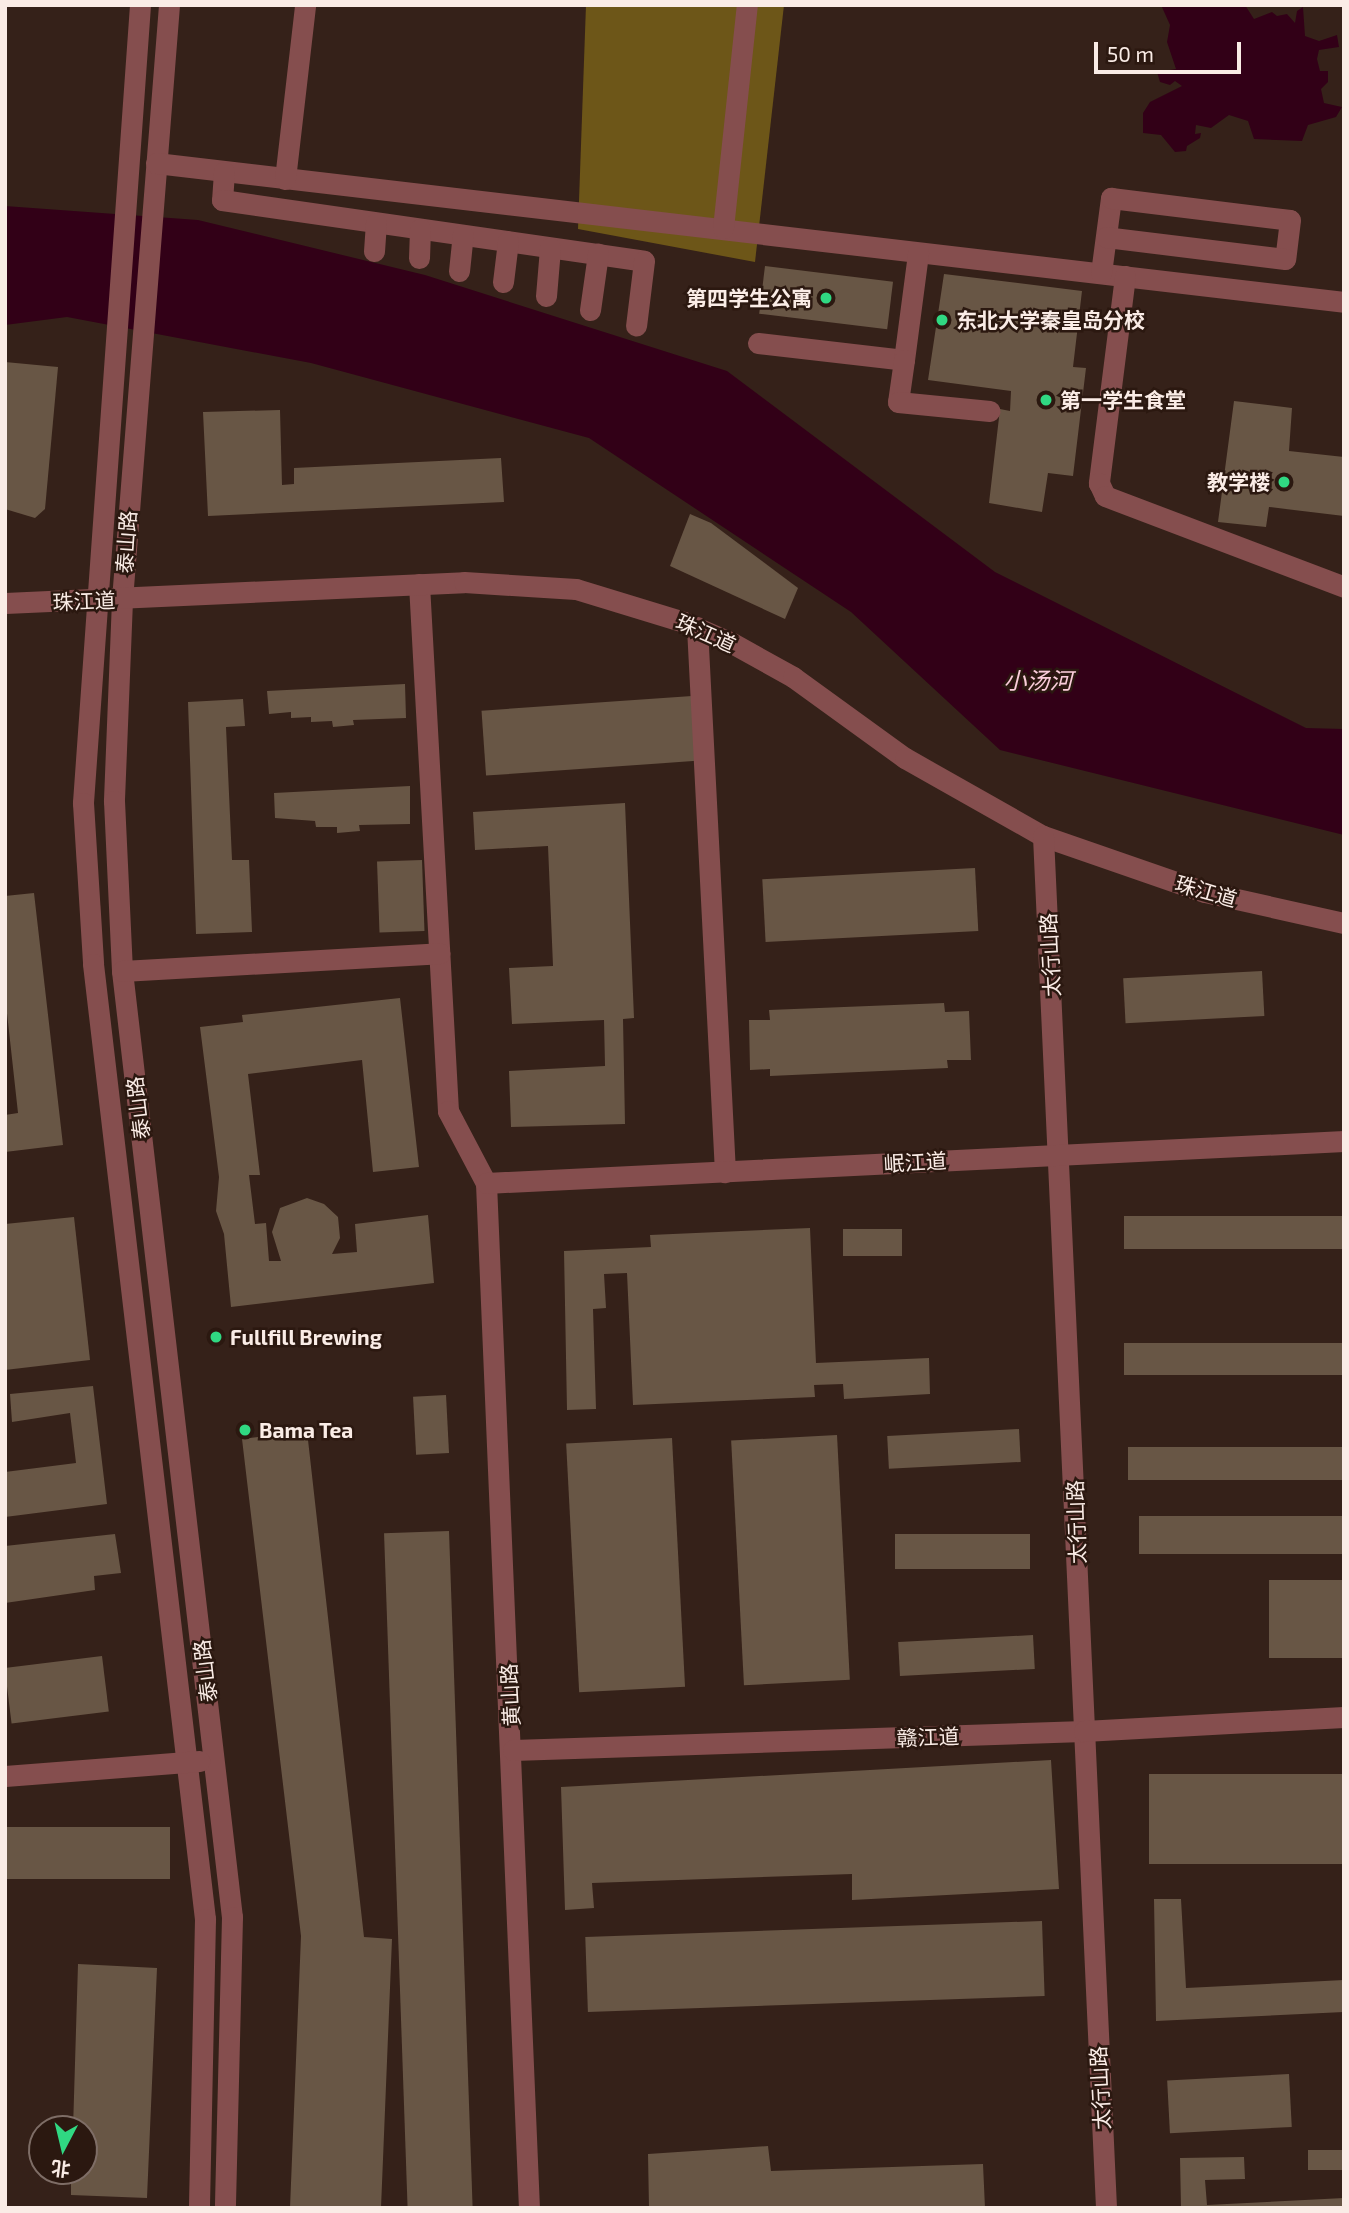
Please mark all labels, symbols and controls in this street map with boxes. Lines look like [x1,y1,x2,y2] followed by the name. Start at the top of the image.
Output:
[1097,28,1244,72] scale bar
[1107,41,1154,66] text: 50 m
[686,285,812,311] place label: 第四学生公寓
[818,290,834,306] marker: 第四学生公寓
[956,307,1145,333] place label: 东北大学秦皇岛分校
[934,312,950,328] marker: 东北大学秦皇岛分校
[1060,387,1186,413] place label: 第一学生食堂
[1038,392,1054,408] marker: 第一学生食堂
[1207,469,1270,495] place label: 教学楼
[1276,474,1292,490] marker: 教学楼
[111,510,141,574] street label: 泰山路
[52,587,116,615] street label: 珠江道
[672,609,740,657] street label: 珠江道
[1004,666,1072,694] water label: 小汤河
[1172,870,1240,912] street label: 珠江道
[1035,912,1065,998] street label: 太行山路
[122,1075,154,1141] street label: 泰山路
[883,1148,947,1176] street label: 岷江道
[230,1324,382,1350] place label: Fullfill Brewing
[208,1329,224,1345] marker: Fullfill Brewing
[259,1417,354,1443] place label: Bama Tea
[237,1422,253,1438] marker: Bama Tea
[1062,1480,1090,1564] street label: 太行山路
[189,1638,221,1704] street label: 泰山路
[496,1663,524,1727] street label: 黄山路
[896,1723,960,1751] street label: 赣江道
[1085,2045,1115,2131] street label: 太行山路
[28,2115,98,2185] north arrow
[50,2157,71,2182] text: 北

